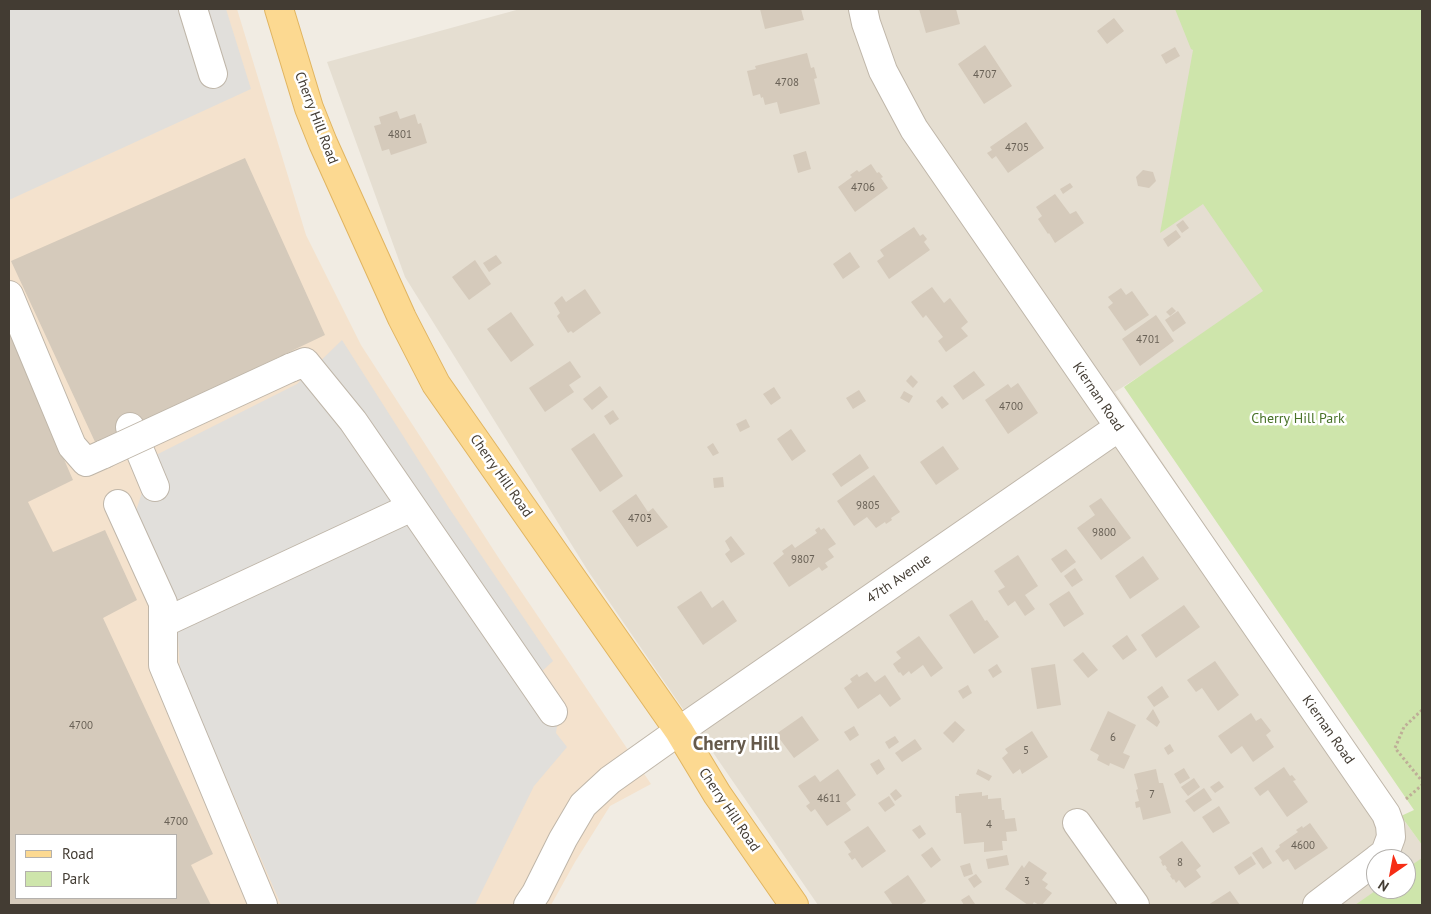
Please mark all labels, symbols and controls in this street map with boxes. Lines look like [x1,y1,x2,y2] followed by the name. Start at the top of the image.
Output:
[973,68,997,82] house number: 4707
[291,70,341,166] street label: Cherry Hill Road
[775,76,799,90] house number: 4708
[388,128,412,142] house number: 4801
[1005,141,1029,155] house number: 4705
[851,181,875,195] house number: 4706
[1136,333,1160,347] house number: 4701
[1069,359,1127,435] street label: Kiernan Road
[999,400,1023,414] house number: 4700
[1251,411,1345,427] park label: Cherry Hill Park
[466,431,536,521] street label: Cherry Hill Road
[856,499,880,513] house number: 9805
[628,512,652,526] house number: 4703
[1092,526,1116,540] house number: 9800
[864,551,934,607] street label: 47th Avenue
[791,553,815,567] house number: 9807
[1298,692,1358,768] street label: Kiernan Road
[69,719,93,733] house number: 4700
[1110,731,1116,745] house number: 6
[693,734,779,756] district label: Cherry Hill
[1023,744,1029,758] house number: 5
[695,765,763,855] street label: Cherry Hill Road
[1149,788,1155,802] house number: 7
[817,792,841,806] house number: 4611
[164,815,188,829] house number: 4700
[986,818,992,832] house number: 4
[15,834,178,899] legend
[1291,839,1315,853] house number: 4600
[62,844,94,863] text: Road
[1366,849,1416,899] north arrow
[1177,856,1183,870] house number: 8
[62,869,90,888] text: Park
[1024,875,1030,889] house number: 3
[1375,876,1392,896] text: N

